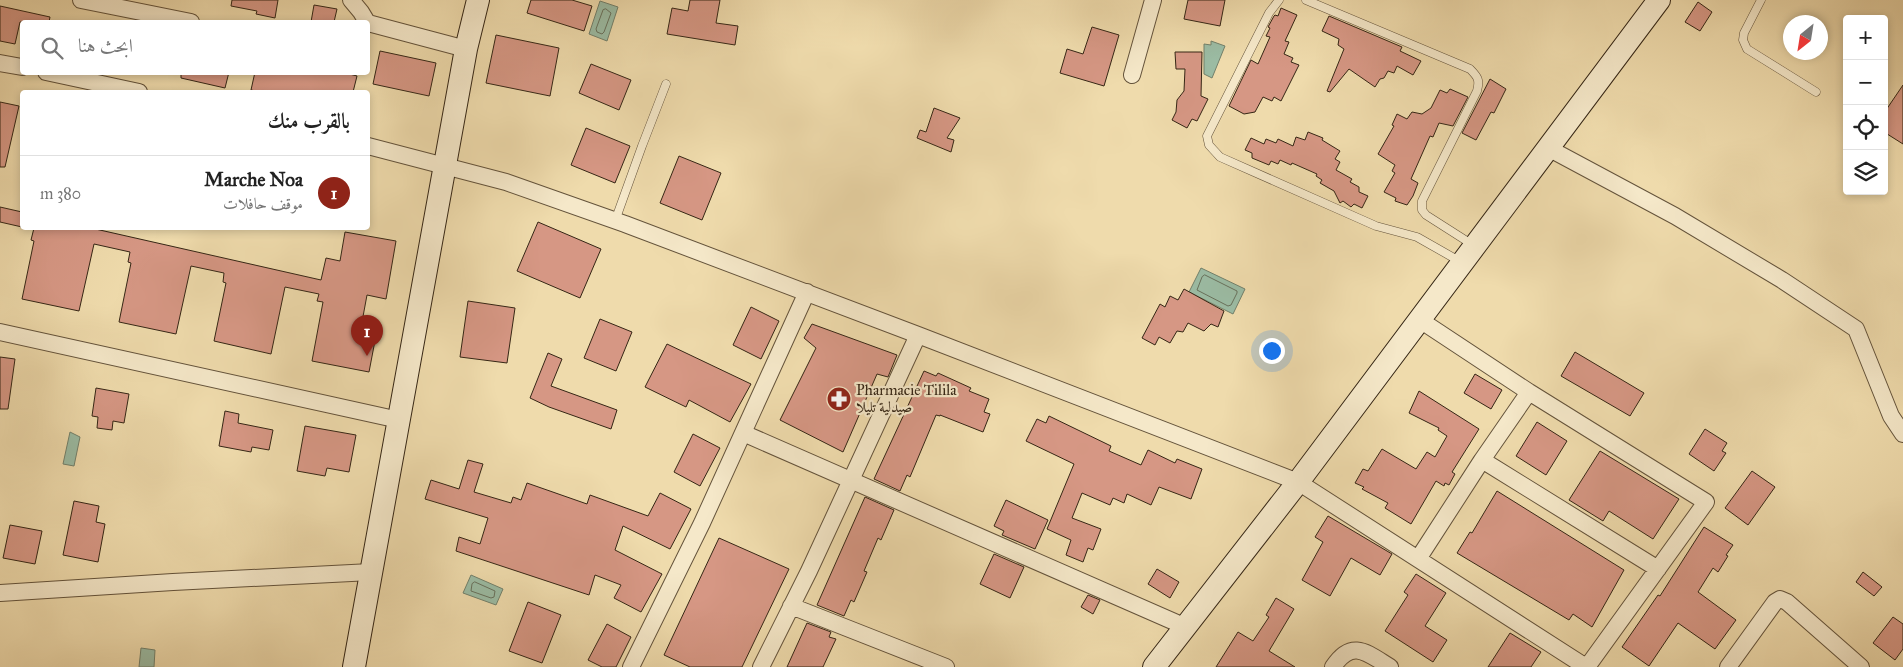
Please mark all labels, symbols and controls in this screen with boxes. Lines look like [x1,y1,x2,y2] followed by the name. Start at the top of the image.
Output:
[1783,15,1828,60] north arrow
[1843,15,1888,195] map controls
[1843,15,1888,60] button: +
[20,20,370,75] search box
[38,34,66,62] icon: search
[78,34,133,57] text: ابحث هنا
[1843,60,1888,105] button: −
[1843,105,1888,150] button: locate
[268,108,350,134] text: بالقرب منك
[1843,150,1888,195] button: layers
[204,168,303,191] text: Marche Noa
[40,184,81,203] text: 380 m
[331,184,337,203] text: 1
[223,194,303,213] text: موقف حافلات
[351,315,383,356] pin: 1
[1259,338,1285,364] your location
[856,381,957,416] place label: Pharmacie Tilila صيدلية تليلا
[826,386,852,412] pharmacy icon: Pharmacie Tilila صيدلية تليلا

